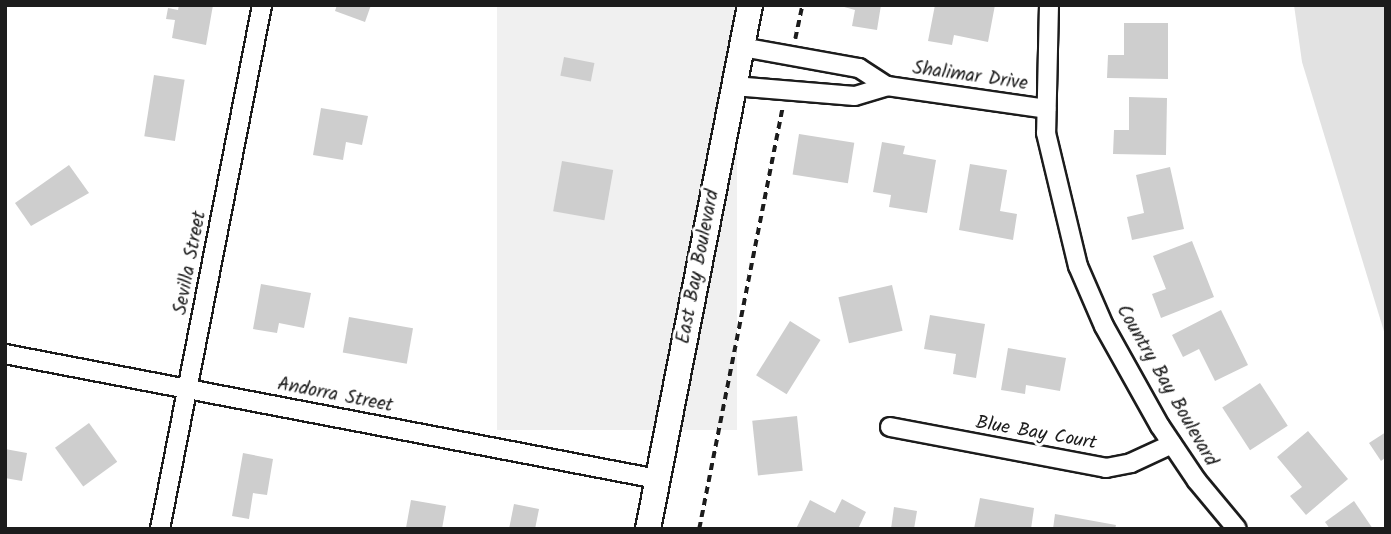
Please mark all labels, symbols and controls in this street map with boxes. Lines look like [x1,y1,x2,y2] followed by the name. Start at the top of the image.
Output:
[911,58,1029,96] street label: Shalimar Drive
[673,188,725,346] street label: East Bay Boulevard
[170,209,212,317] street label: Sevilla Street
[1110,301,1222,471] street label: Country Bay Boulevard
[275,374,395,418] street label: Andorra Street
[974,412,1098,456] street label: Blue Bay Court

